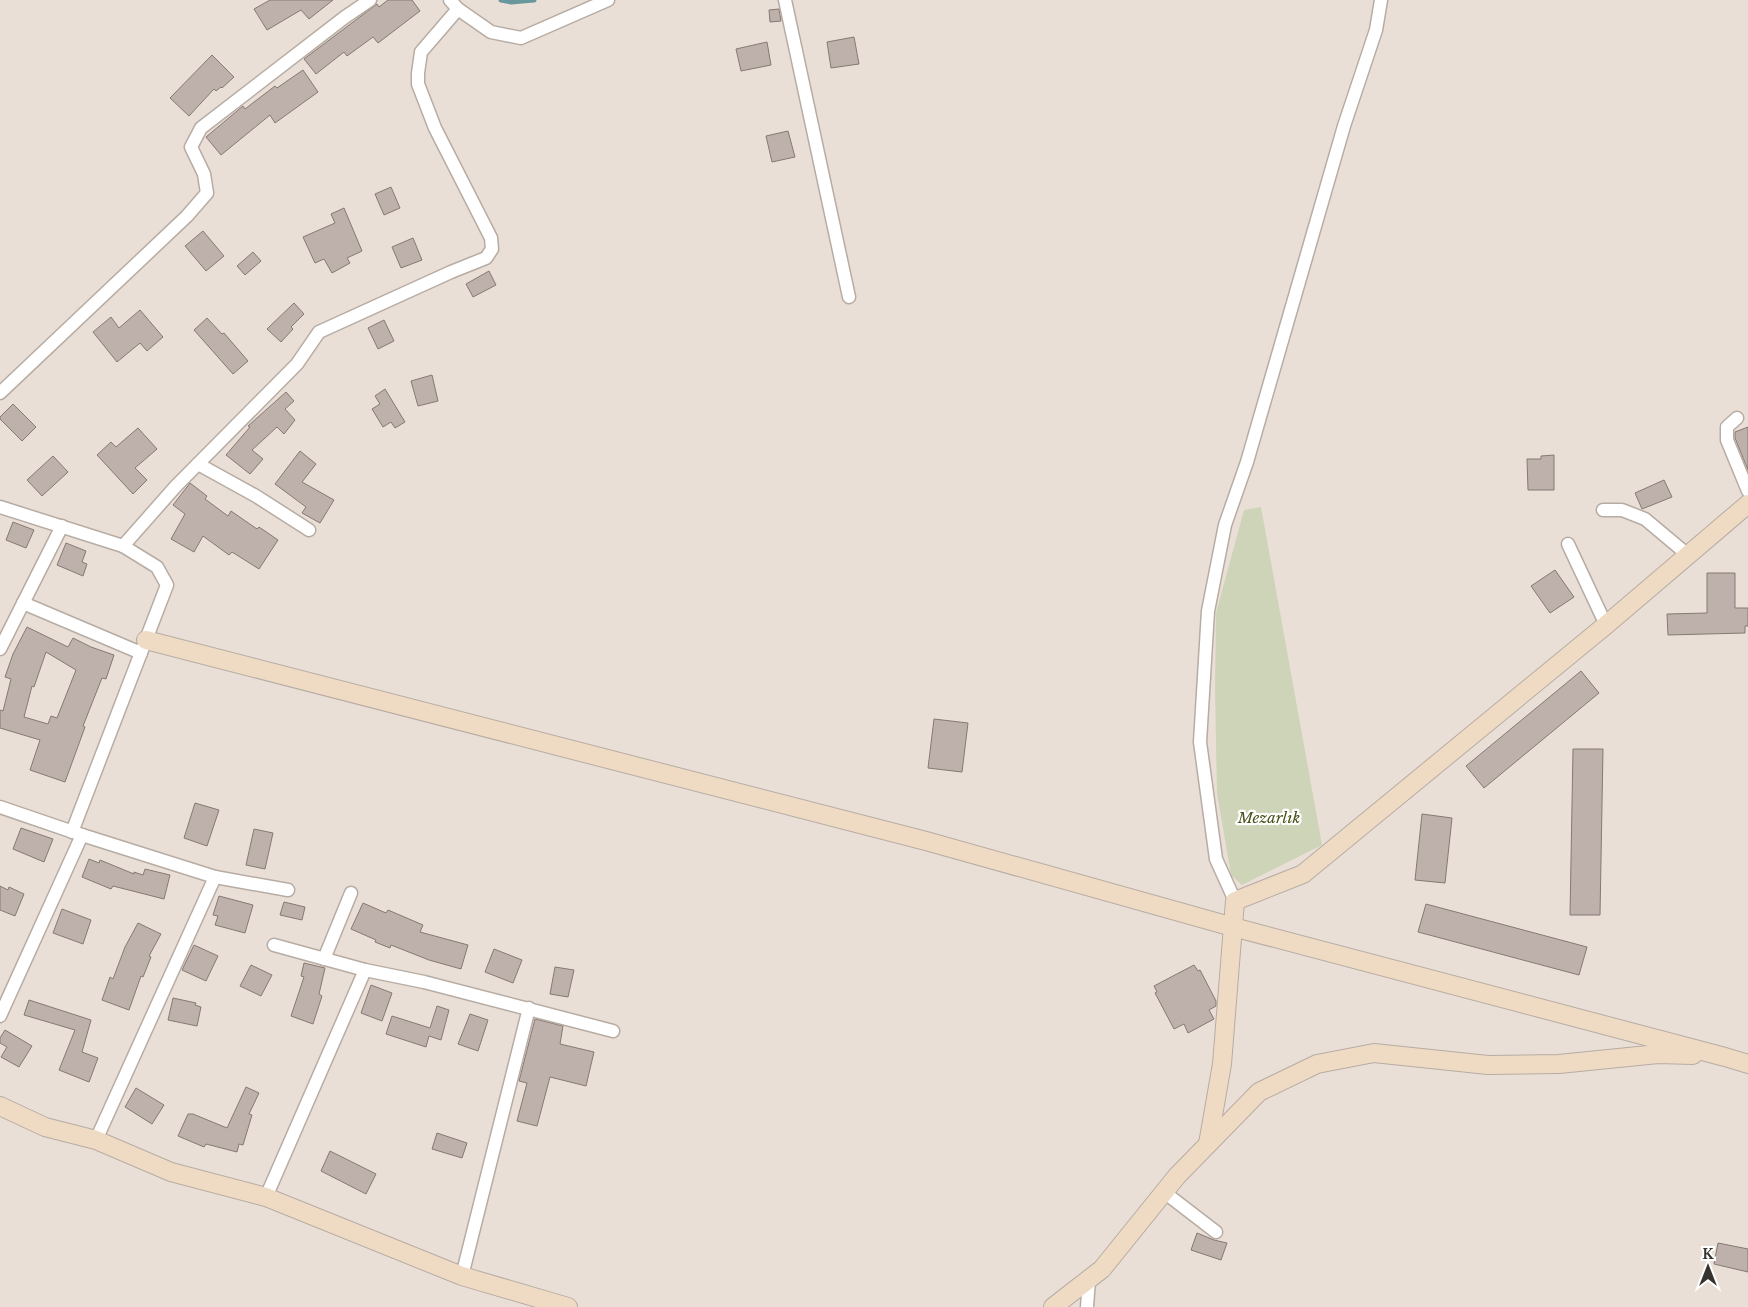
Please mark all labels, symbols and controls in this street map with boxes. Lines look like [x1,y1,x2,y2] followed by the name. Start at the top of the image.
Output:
[1237,808,1300,827] park label: Mezarlık
[1683,1242,1733,1292] north arrow
[1702,1245,1714,1263] text: K

